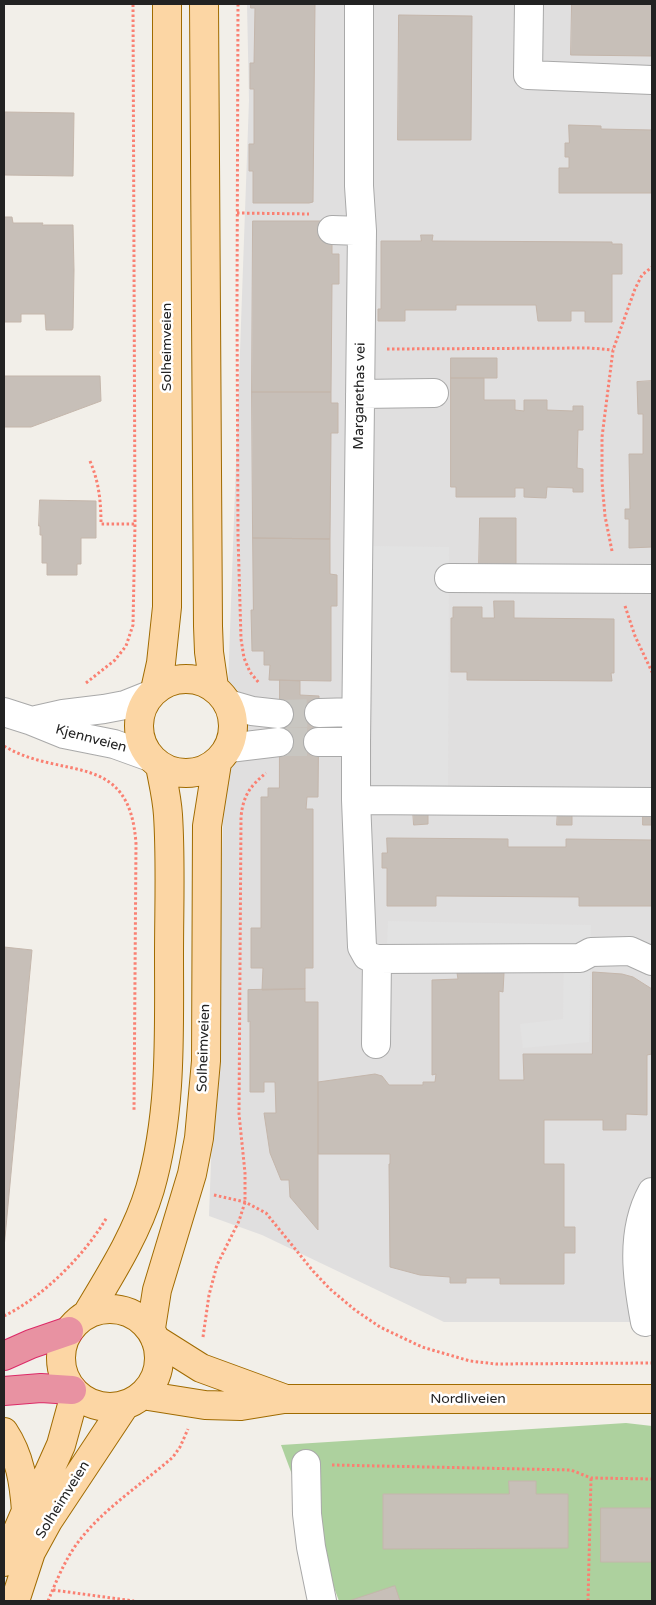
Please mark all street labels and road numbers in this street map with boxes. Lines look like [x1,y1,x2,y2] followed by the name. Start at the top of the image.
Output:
[159,303,175,391] street label: Solheimveien
[351,342,369,450] street label: Margarethas vei
[54,721,128,757] street label: Kjennveien
[194,1004,214,1092] street label: Solheimveien
[430,1391,506,1407] street label: Nordliveien
[32,1458,94,1542] street label: Solheimveien

